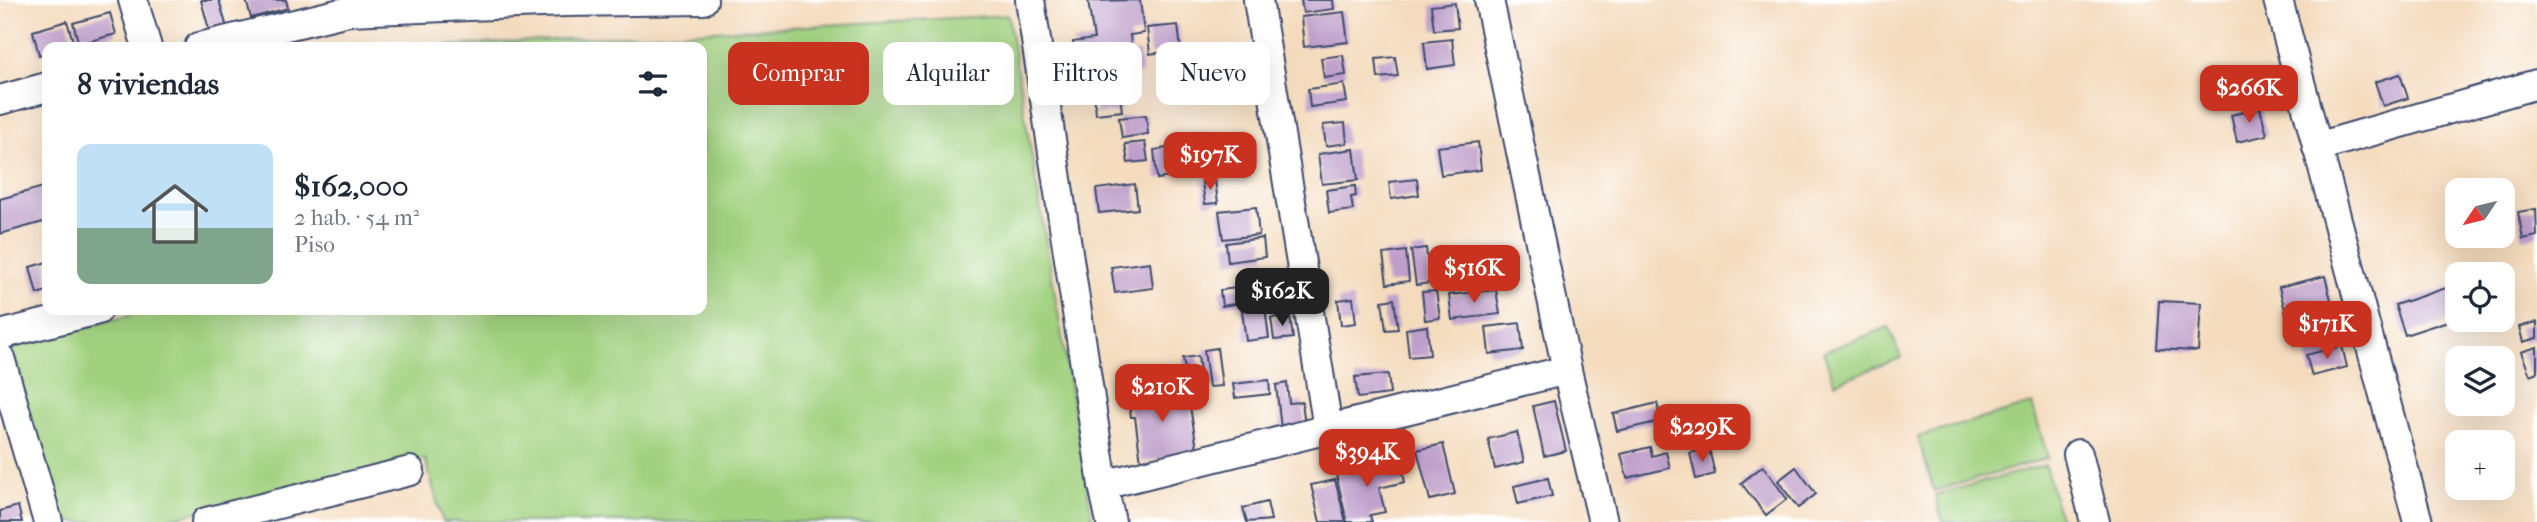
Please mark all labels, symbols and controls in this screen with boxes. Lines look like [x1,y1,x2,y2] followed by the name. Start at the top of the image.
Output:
[728,42,869,105] chip: Comprar
[883,42,1014,105] chip: Alquilar
[1028,42,1142,105] chip: Filtros
[1156,42,1270,105] chip: Nuevo
[634,65,672,103] icon: filters
[2200,66,2298,125] pin: $266K
[77,67,219,102] text: 8 viviendas
[2216,74,2282,101] text: $266K
[1161,132,1259,192] pin: $197K
[1180,141,1240,168] text: $197K
[294,169,409,204] text: $162,000
[133,172,217,256] icon: home
[2445,178,2515,248] north arrow
[2445,178,2515,500] map controls
[294,204,419,231] text: 2 hab. · 54 m²
[294,231,335,258] text: Piso
[1425,246,1523,305] pin: $516K
[1444,254,1504,281] text: $516K
[2445,262,2515,332] button: locate
[1233,268,1331,328] pin: $162K
[1251,277,1313,304] text: $162K
[2278,302,2376,361] pin: $171K
[2299,310,2355,337] text: $171K
[2445,346,2515,416] button: layers
[1113,364,1211,424] pin: $210K
[1131,373,1193,400] text: $210K
[1653,405,1751,464] pin: $229K
[1669,413,1735,440] text: $229K
[1318,430,1416,489] pin: $394K
[2445,430,2515,500] button: +
[1335,438,1399,465] text: $394K

